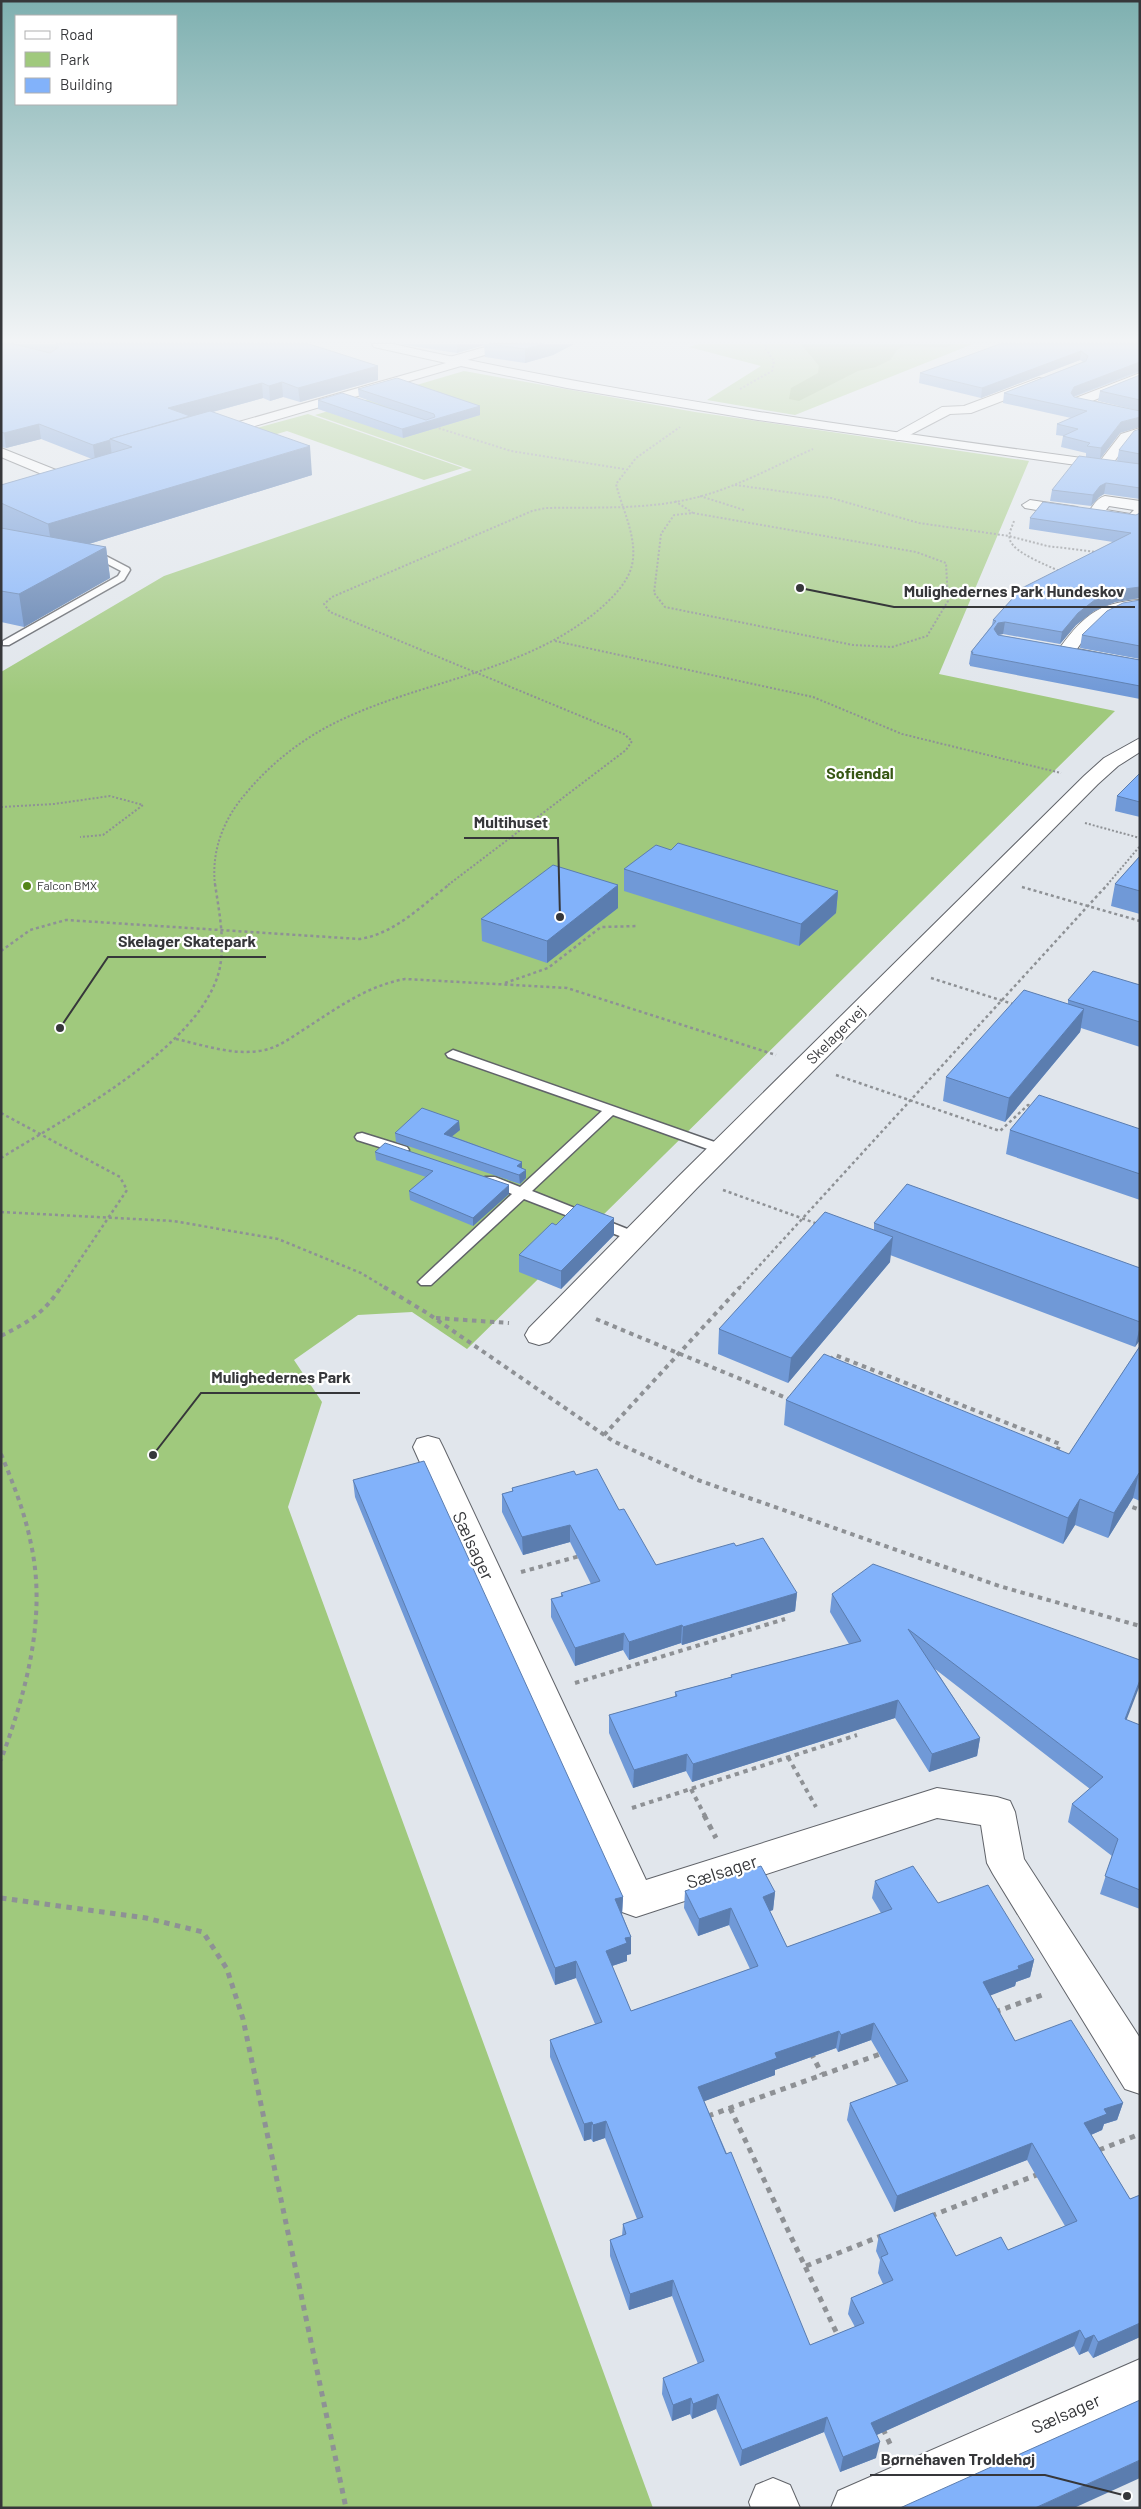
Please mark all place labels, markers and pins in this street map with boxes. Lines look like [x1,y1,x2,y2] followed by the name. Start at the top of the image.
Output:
[894,576,1135,607] callout: Mulighedernes Park Hundeskov
[464,807,558,838] callout: Multihuset
[37,878,97,892] place label: Falcon BMX
[21,880,33,892] marker: Falcon BMX
[108,926,266,957] callout: Skelager Skatepark
[201,1362,360,1393] callout: Mulighedernes Park
[870,2444,1045,2475] callout: Børnehaven Troldehøj

